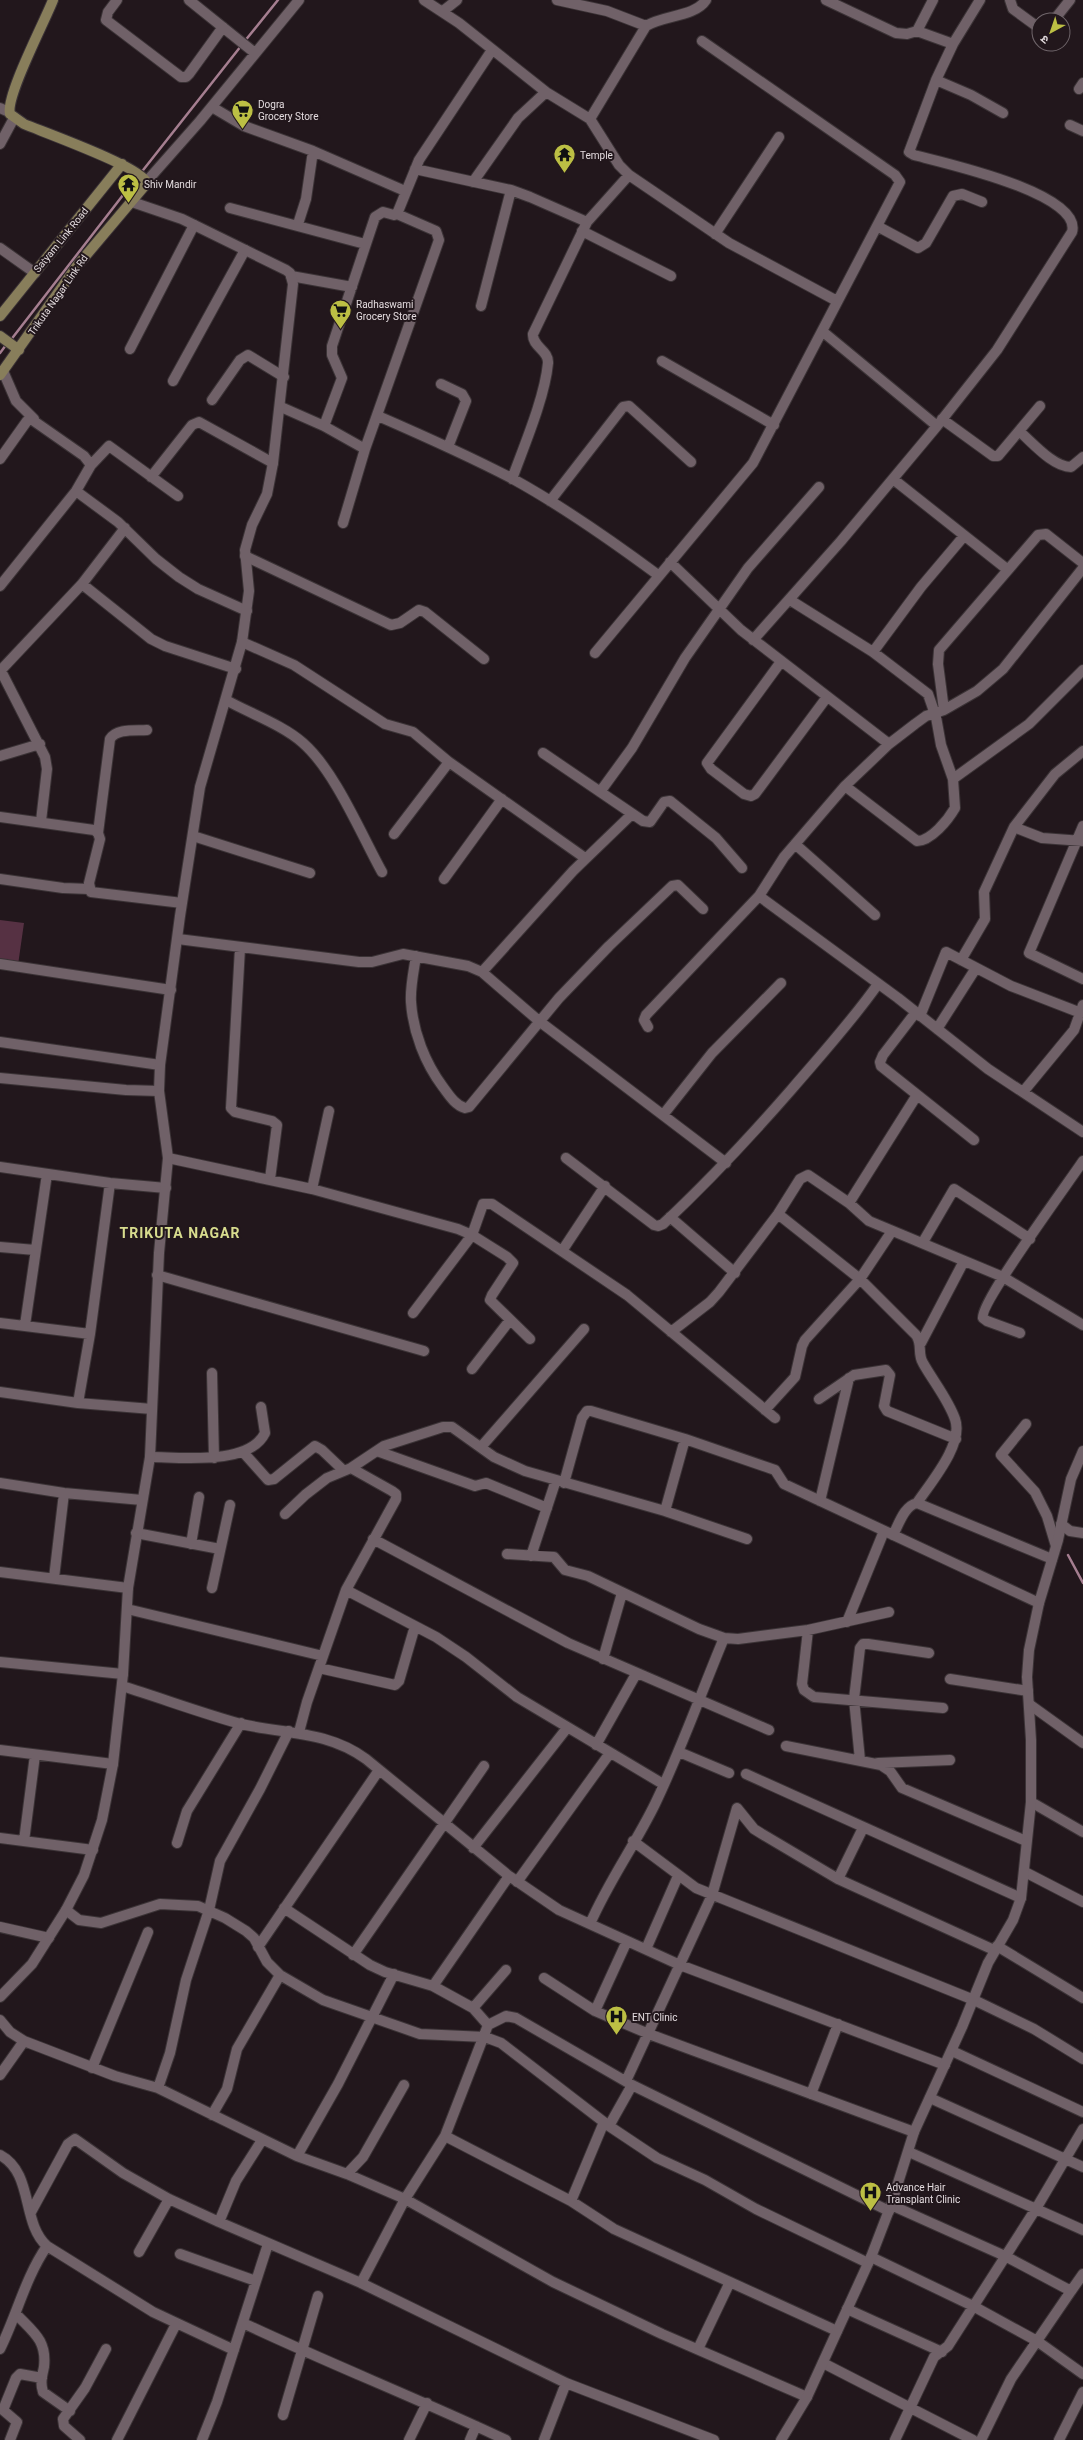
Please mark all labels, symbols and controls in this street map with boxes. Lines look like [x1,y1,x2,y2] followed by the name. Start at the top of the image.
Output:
[1031,12,1071,52] north arrow
[1038,32,1052,46] text: उ
[230,97,256,130] supermarket icon: Dogra Grocery Store
[258,99,318,122] place label: Dogra Grocery Store
[551,142,577,175] temple icon: Temple
[580,150,613,161] place label: Temple
[116,171,142,204] temple icon: Shiv Mandir
[144,179,197,190] place label: Shiv Mandir
[32,206,90,274] street label: Satyam Link Road
[26,253,90,337] street label: Trikuta Nagar Link Rd
[327,297,353,330] supermarket icon: Radhaswami Grocery Store
[356,299,416,322] place label: Radhaswami Grocery Store
[120,1225,240,1241] district label: TRIKUTA NAGAR
[603,2004,629,2037] hospital icon: ENT Clinic
[632,2012,678,2023] place label: ENT Clinic
[858,2180,884,2213] hospital icon: Advance Hair Transplant Clinic
[886,2182,960,2205] place label: Advance Hair Transplant Clinic

